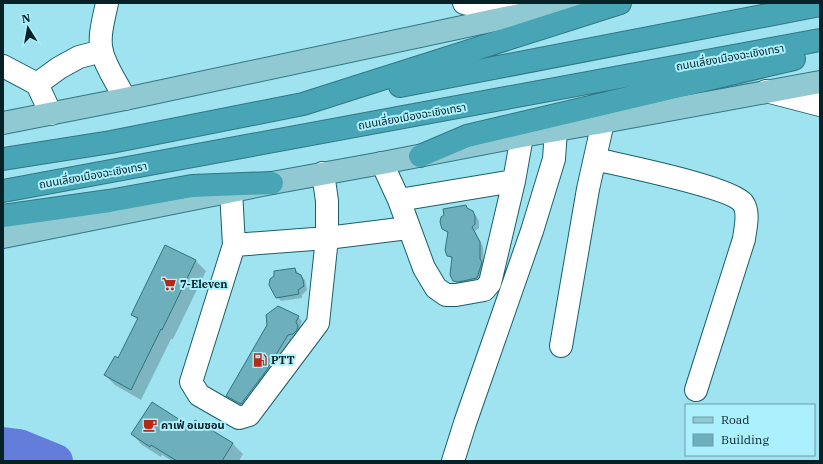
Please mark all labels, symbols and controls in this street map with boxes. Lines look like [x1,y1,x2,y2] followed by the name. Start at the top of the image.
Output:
[8,8,48,48] north arrow
[20,10,32,26] text: N
[675,40,785,73] street label: ถนนเลี่ยงเมืองฉะเชิงเทรา
[357,99,467,132] street label: ถนนเลี่ยงเมืองฉะเชิงเทรา
[38,158,148,191] street label: ถนนเลี่ยงเมืองฉะเชิงเทรา
[161,276,177,292] supermarket icon: 7-Eleven
[180,277,227,291] place label: 7-Eleven
[252,352,268,368] fuel station icon: PTT
[271,353,295,367] place label: PTT
[685,404,815,456] legend
[721,412,750,427] text: Road
[142,417,158,433] cafe icon: คาเฟ่ อเมซอน
[161,418,225,432] place label: คาเฟ่ อเมซอน
[721,432,769,447] text: Building

